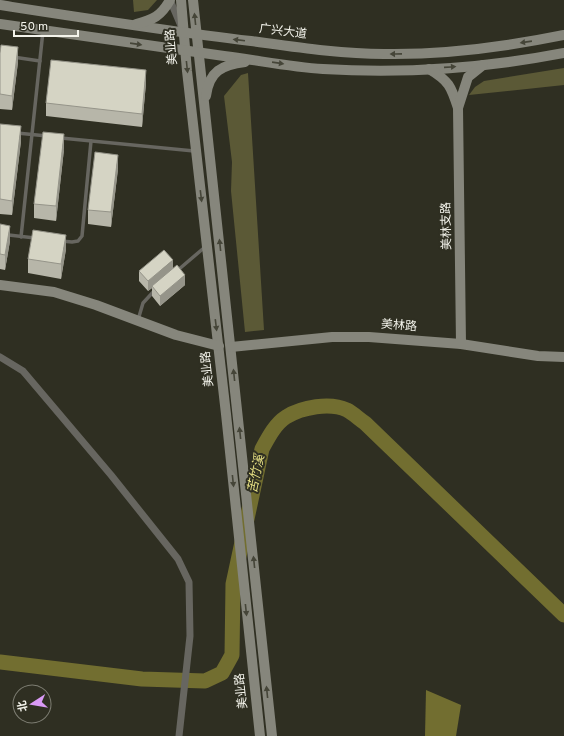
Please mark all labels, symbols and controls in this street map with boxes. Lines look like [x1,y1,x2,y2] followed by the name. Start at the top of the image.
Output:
[14,12,78,38] scale bar
[192,13,199,25] one-way arrow
[20,19,48,35] text: 50 m
[258,21,308,43] street label: 广兴大道
[162,28,182,66] street label: 美业路
[233,37,245,43] one-way arrow
[520,39,532,45] one-way arrow
[129,41,142,47] one-way arrow
[389,51,402,57] one-way arrow
[272,60,284,66] one-way arrow
[183,61,190,73] one-way arrow
[444,64,456,71] one-way arrow
[198,190,204,202] one-way arrow
[439,202,455,250] street label: 美林支路
[216,239,223,251] one-way arrow
[380,317,418,335] street label: 美林路
[213,319,220,331] one-way arrow
[198,350,218,388] street label: 美业路
[231,369,237,381] one-way arrow
[237,427,244,439] one-way arrow
[245,451,269,495] water label: 苦竹溪
[230,475,236,487] one-way arrow
[250,556,257,568] one-way arrow
[243,604,250,616] one-way arrow
[232,672,252,710] street label: 美业路
[12,684,52,724] north arrow
[264,686,270,698] one-way arrow
[15,699,31,713] text: 北

